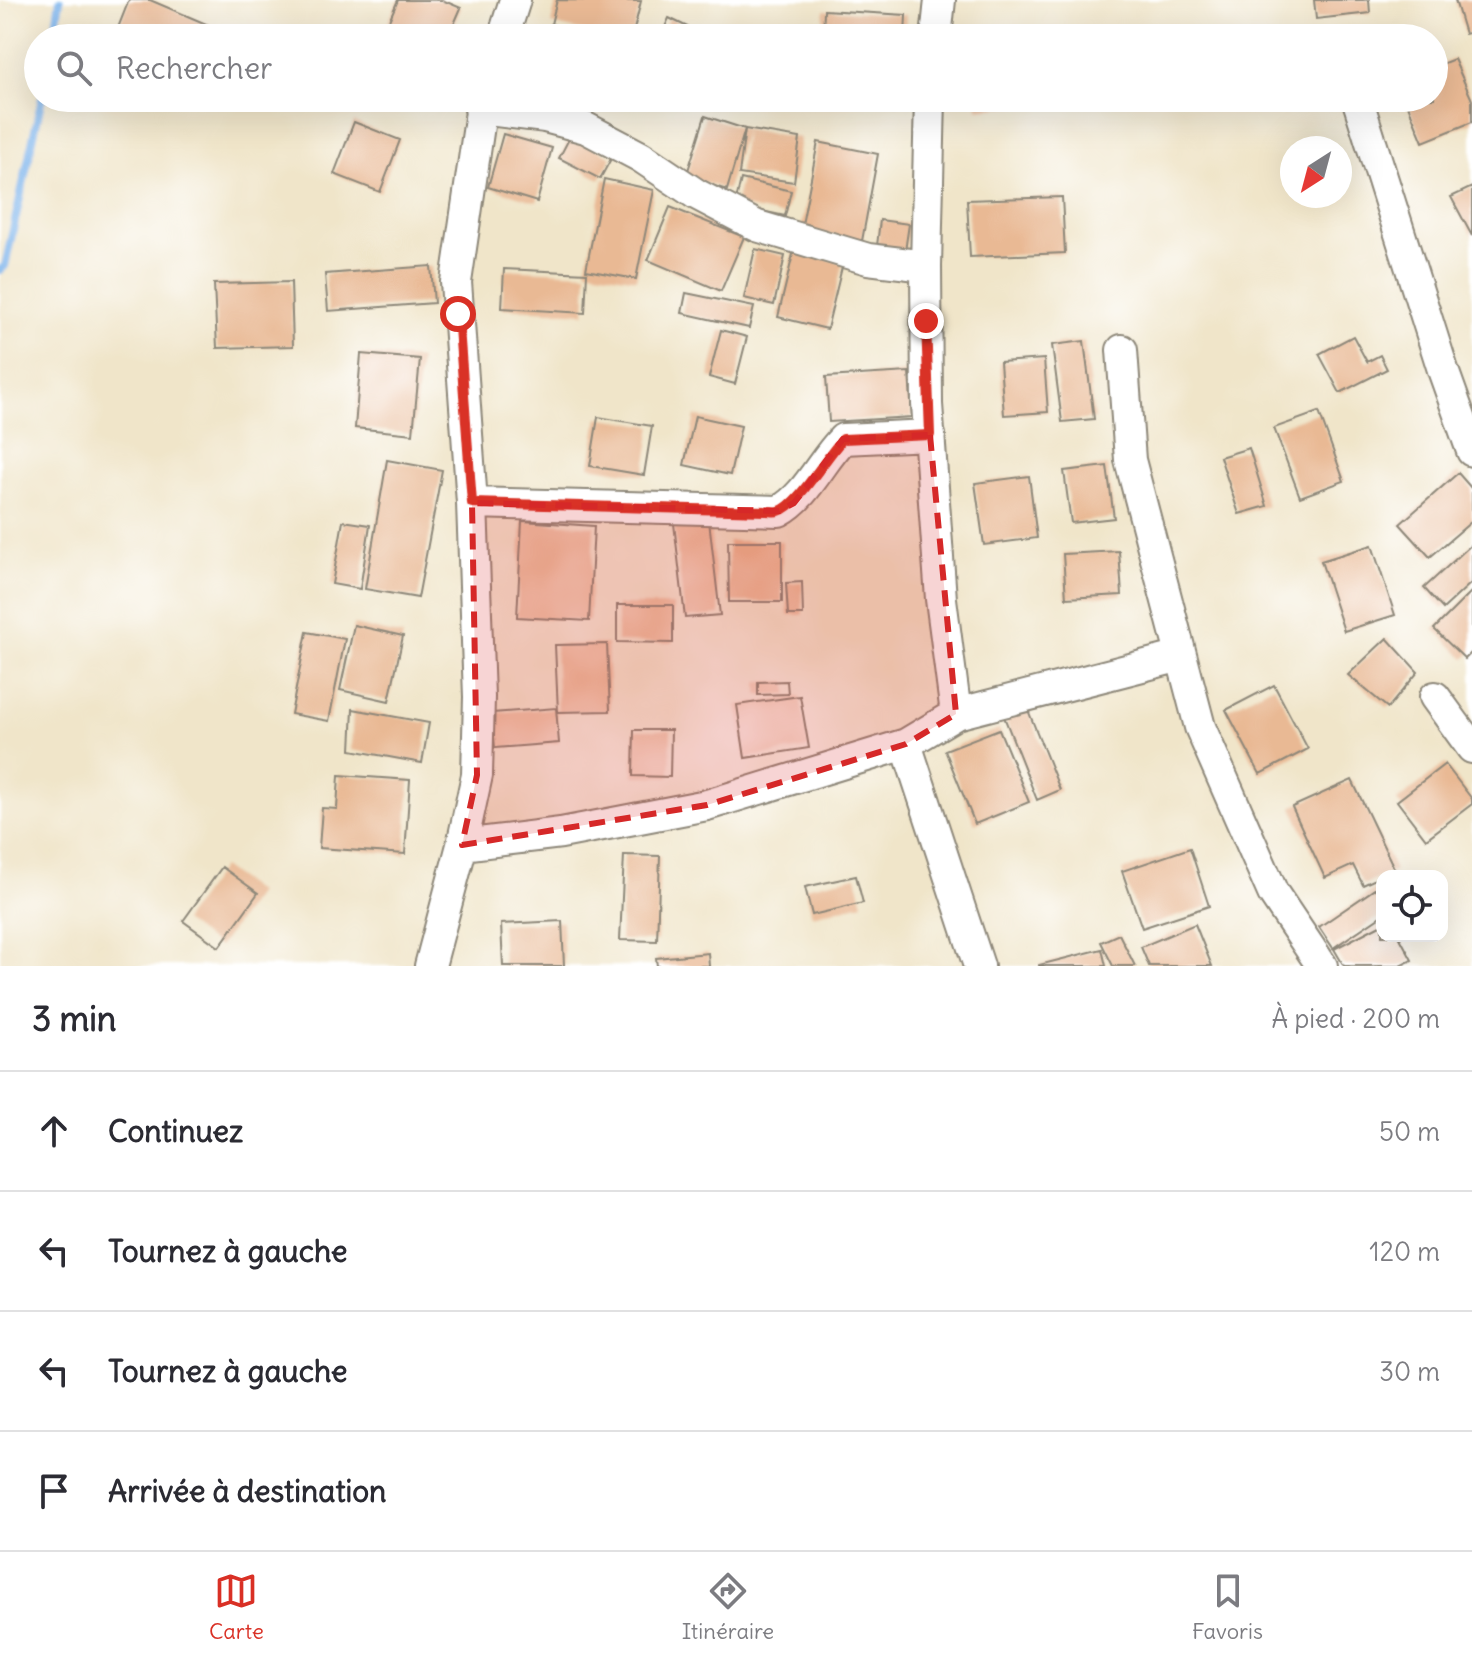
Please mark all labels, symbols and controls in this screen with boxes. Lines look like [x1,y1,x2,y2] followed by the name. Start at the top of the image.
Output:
[24,24,1448,112] search box
[52,46,96,90] icon: search
[116,49,272,87] text: Rechercher
[1280,136,1352,208] north arrow
[440,296,476,332] route start
[908,303,944,339] route end
[1376,870,1448,942] map controls
[1376,870,1448,942] button: locate
[32,997,117,1040] text: 3 min
[1272,1002,1440,1035] text: À pied · 200 m
[32,1109,76,1153] icon: ahead
[108,1112,243,1150] text: Continuez
[1379,1115,1440,1148] text: 50 m
[32,1229,76,1273] icon: left
[108,1232,348,1270] text: Tournez à gauche
[1369,1235,1440,1268] text: 120 m
[32,1349,76,1393] icon: left
[108,1352,348,1390] text: Tournez à gauche
[1379,1355,1440,1388] text: 30 m
[32,1469,76,1513] icon: arrive
[108,1472,386,1510] text: Arrivée à destination
[209,1569,264,1645] tab: Carte
[682,1569,774,1645] tab: Itinéraire
[1192,1569,1263,1645] tab: Favoris

